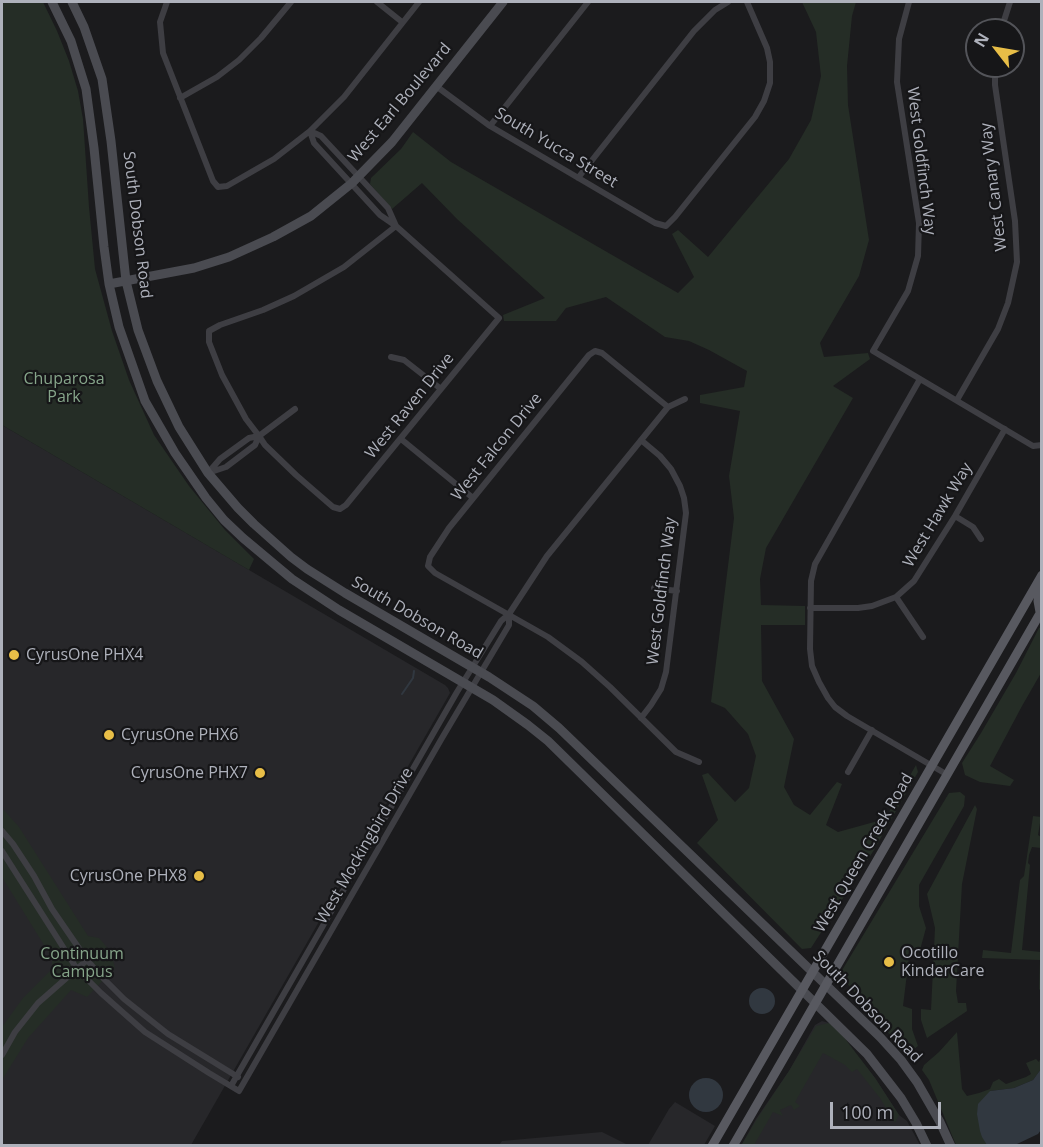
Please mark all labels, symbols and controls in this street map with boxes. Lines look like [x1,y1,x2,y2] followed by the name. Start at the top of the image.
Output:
[965,18,1025,78] north arrow
[969,29,994,51] text: N
[345,39,455,167] street label: West Earl Boulevard
[902,86,940,236] street label: West Goldfinch Way
[491,104,621,192] street label: South Yucca Street
[977,122,1011,252] street label: West Canary Way
[118,150,156,300] street label: South Dobson Road
[362,349,458,463] street label: West Raven Drive
[23,369,105,407] park label: Chuparosa Park
[448,389,546,505] street label: West Falcon Drive
[899,459,977,571] street label: West Hawk Way
[643,516,681,666] street label: West Goldfinch Way
[348,573,486,663] street label: South Dobson Road
[26,645,143,665] place label: CyrusOne PHX4
[7,648,21,662] marker: CyrusOne PHX4
[121,725,238,745] place label: CyrusOne PHX6
[102,728,116,742] marker: CyrusOne PHX6
[131,763,248,783] place label: CyrusOne PHX7
[312,764,418,928] street label: West Mockingbird Drive
[253,766,267,780] marker: CyrusOne PHX7
[810,770,918,936] street label: West Queen Creek Road
[70,866,187,886] place label: CyrusOne PHX8
[192,869,206,883] marker: CyrusOne PHX8
[901,943,984,981] place label: Ocotillo KinderCare
[40,944,124,982] park label: Continuum Campus
[809,947,925,1067] street label: South Dobson Road
[882,955,896,969] marker: Ocotillo KinderCare
[833,1090,944,1128] scale bar
[841,1100,893,1124] text: 100 m

